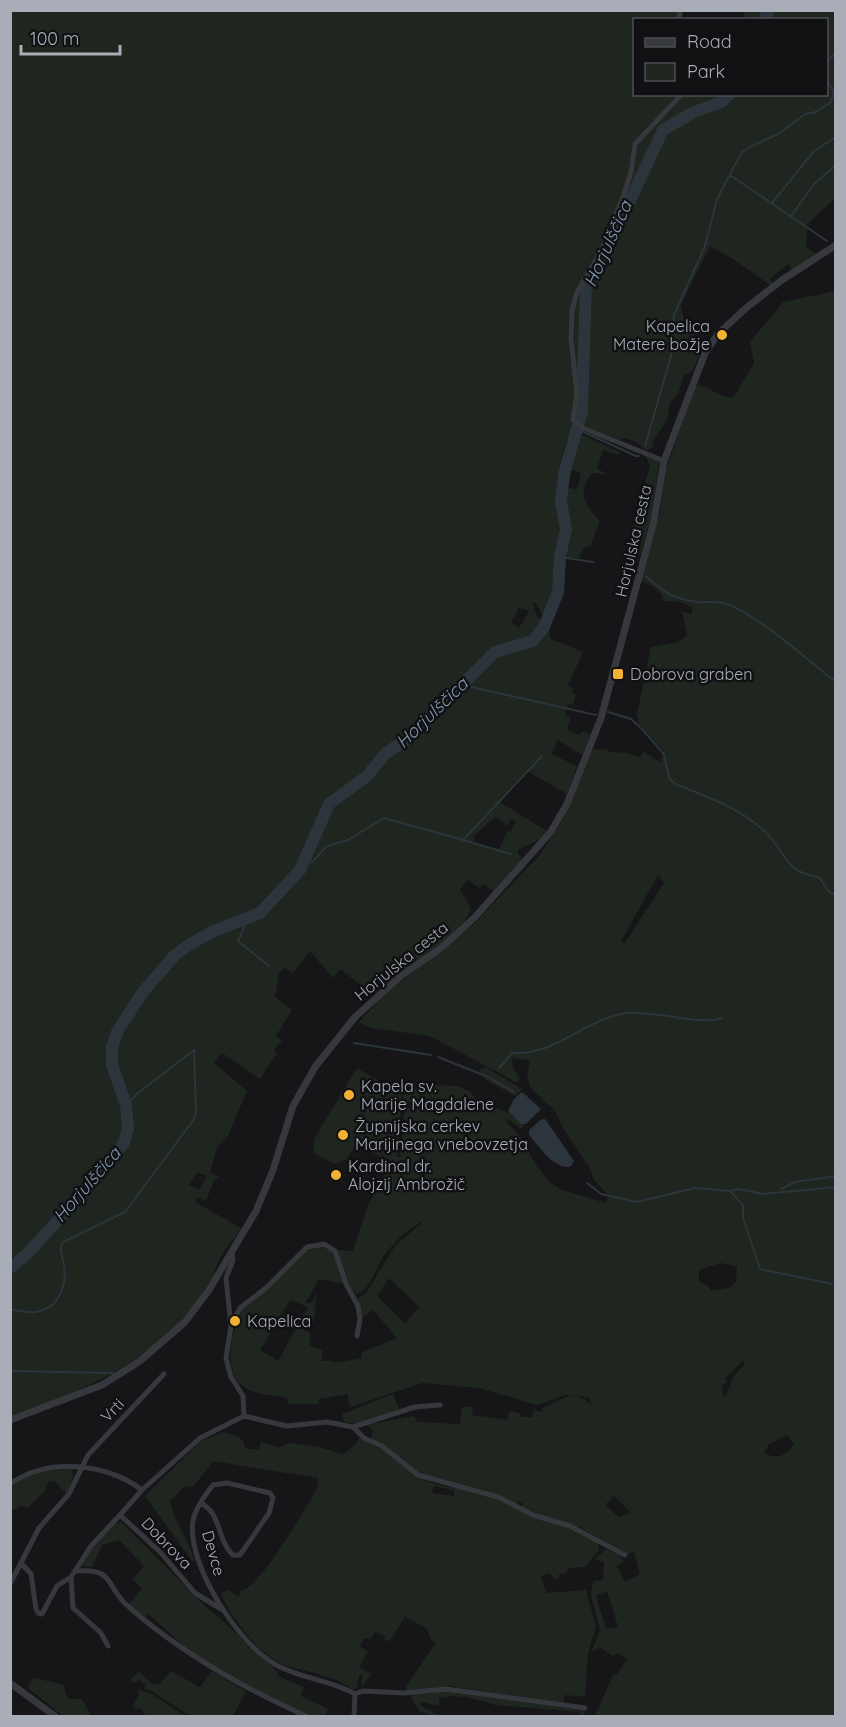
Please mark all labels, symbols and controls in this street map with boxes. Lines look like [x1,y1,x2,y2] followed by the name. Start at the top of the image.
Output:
[21,18,120,56] scale bar
[633,18,828,96] legend
[30,27,79,50] text: 100 m
[687,30,732,53] text: Road
[687,60,725,83] text: Park
[578,196,637,290] water label: Horjulščica
[613,316,710,354] place label: Kapelica Matere božje
[715,328,729,342] marker: Kapelica Matere božje
[610,483,656,599] street label: Horjulska cesta
[630,664,753,684] place label: Dobrova graben
[611,667,625,681] marker: Dobrova graben
[391,672,473,753] water label: Horjulščica
[350,917,452,1005] street label: Horjulska cesta
[361,1076,494,1114] place label: Kapela sv. Marije Magdalene
[342,1088,356,1102] marker: Kapela sv. Marije Magdalene
[355,1116,528,1154] place label: Župnijska cerkev Marijinega vnebovzetja
[336,1128,350,1142] marker: Župnijska cerkev Marijinega vnebovzetja
[48,1142,126,1227] water label: Horjulščica
[348,1156,465,1194] place label: Kardinal dr. Alojzij Ambrožič
[329,1168,343,1182] marker: Kardinal dr. Alojzij Ambrožič
[247,1311,311,1331] place label: Kapelica
[228,1314,242,1328] marker: Kapelica
[96,1394,128,1426] street label: Vrti
[137,1513,197,1573] street label: Dobrova
[198,1528,230,1578] street label: Devce

